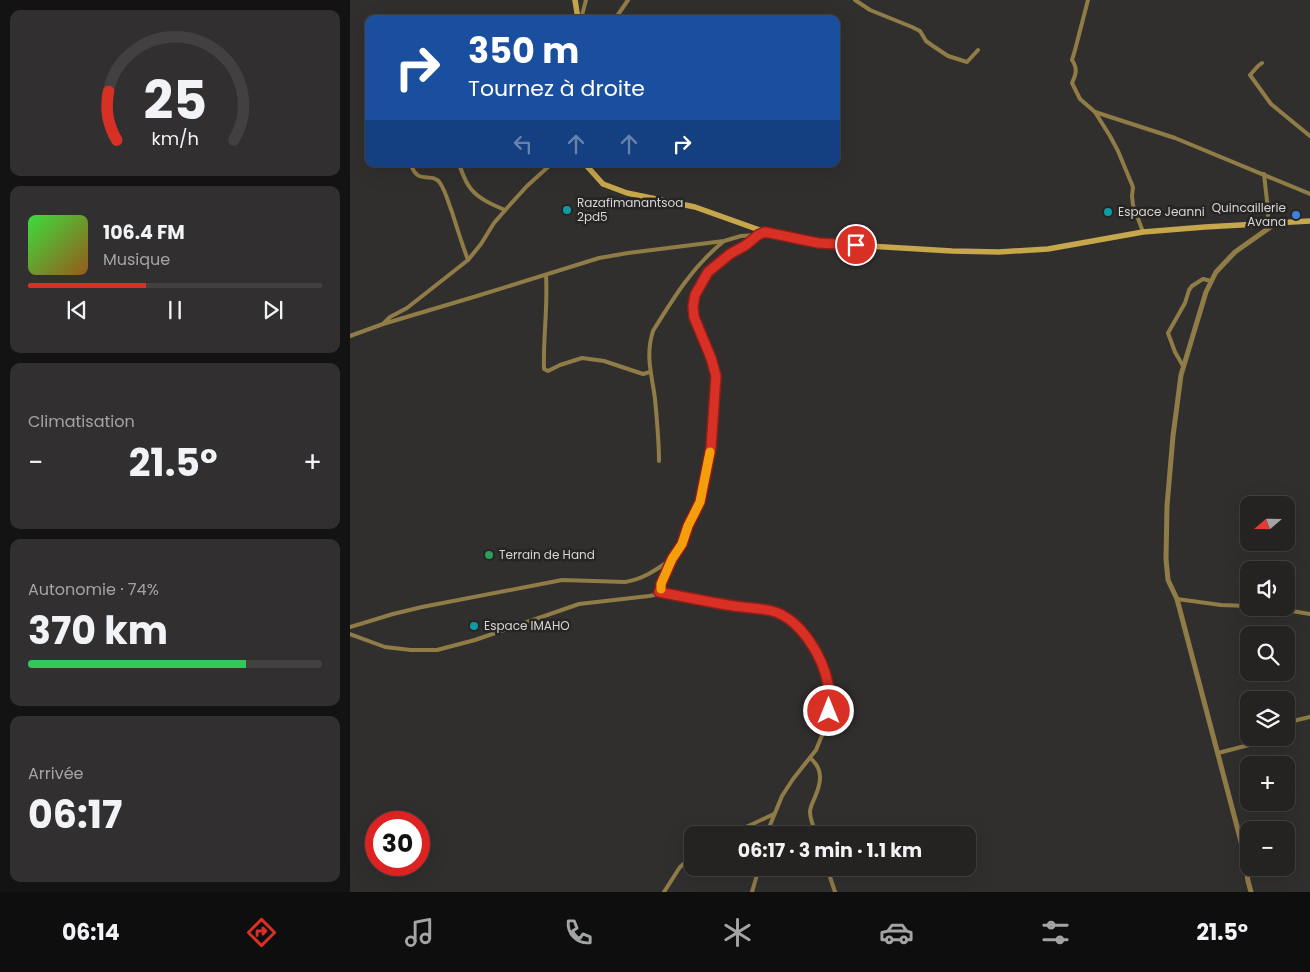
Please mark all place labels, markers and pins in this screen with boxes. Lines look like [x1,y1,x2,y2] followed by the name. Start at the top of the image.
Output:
[577,194,683,225] place label: Razafimanantsoa 2pd5
[1212,199,1286,230] place label: Quincaillerie Avana
[1118,203,1205,220] place label: Espace Jeanni
[561,204,573,216] marker: Razafimanantsoa 2pd5
[1102,206,1114,218] marker: Espace Jeanni
[1290,209,1302,221] marker: Quincaillerie Avana
[835,224,877,266] pin
[499,546,595,563] place label: Terrain de Hand
[483,549,495,561] marker: Terrain de Hand
[484,617,570,634] place label: Espace IMAHO
[468,620,480,632] marker: Espace IMAHO

